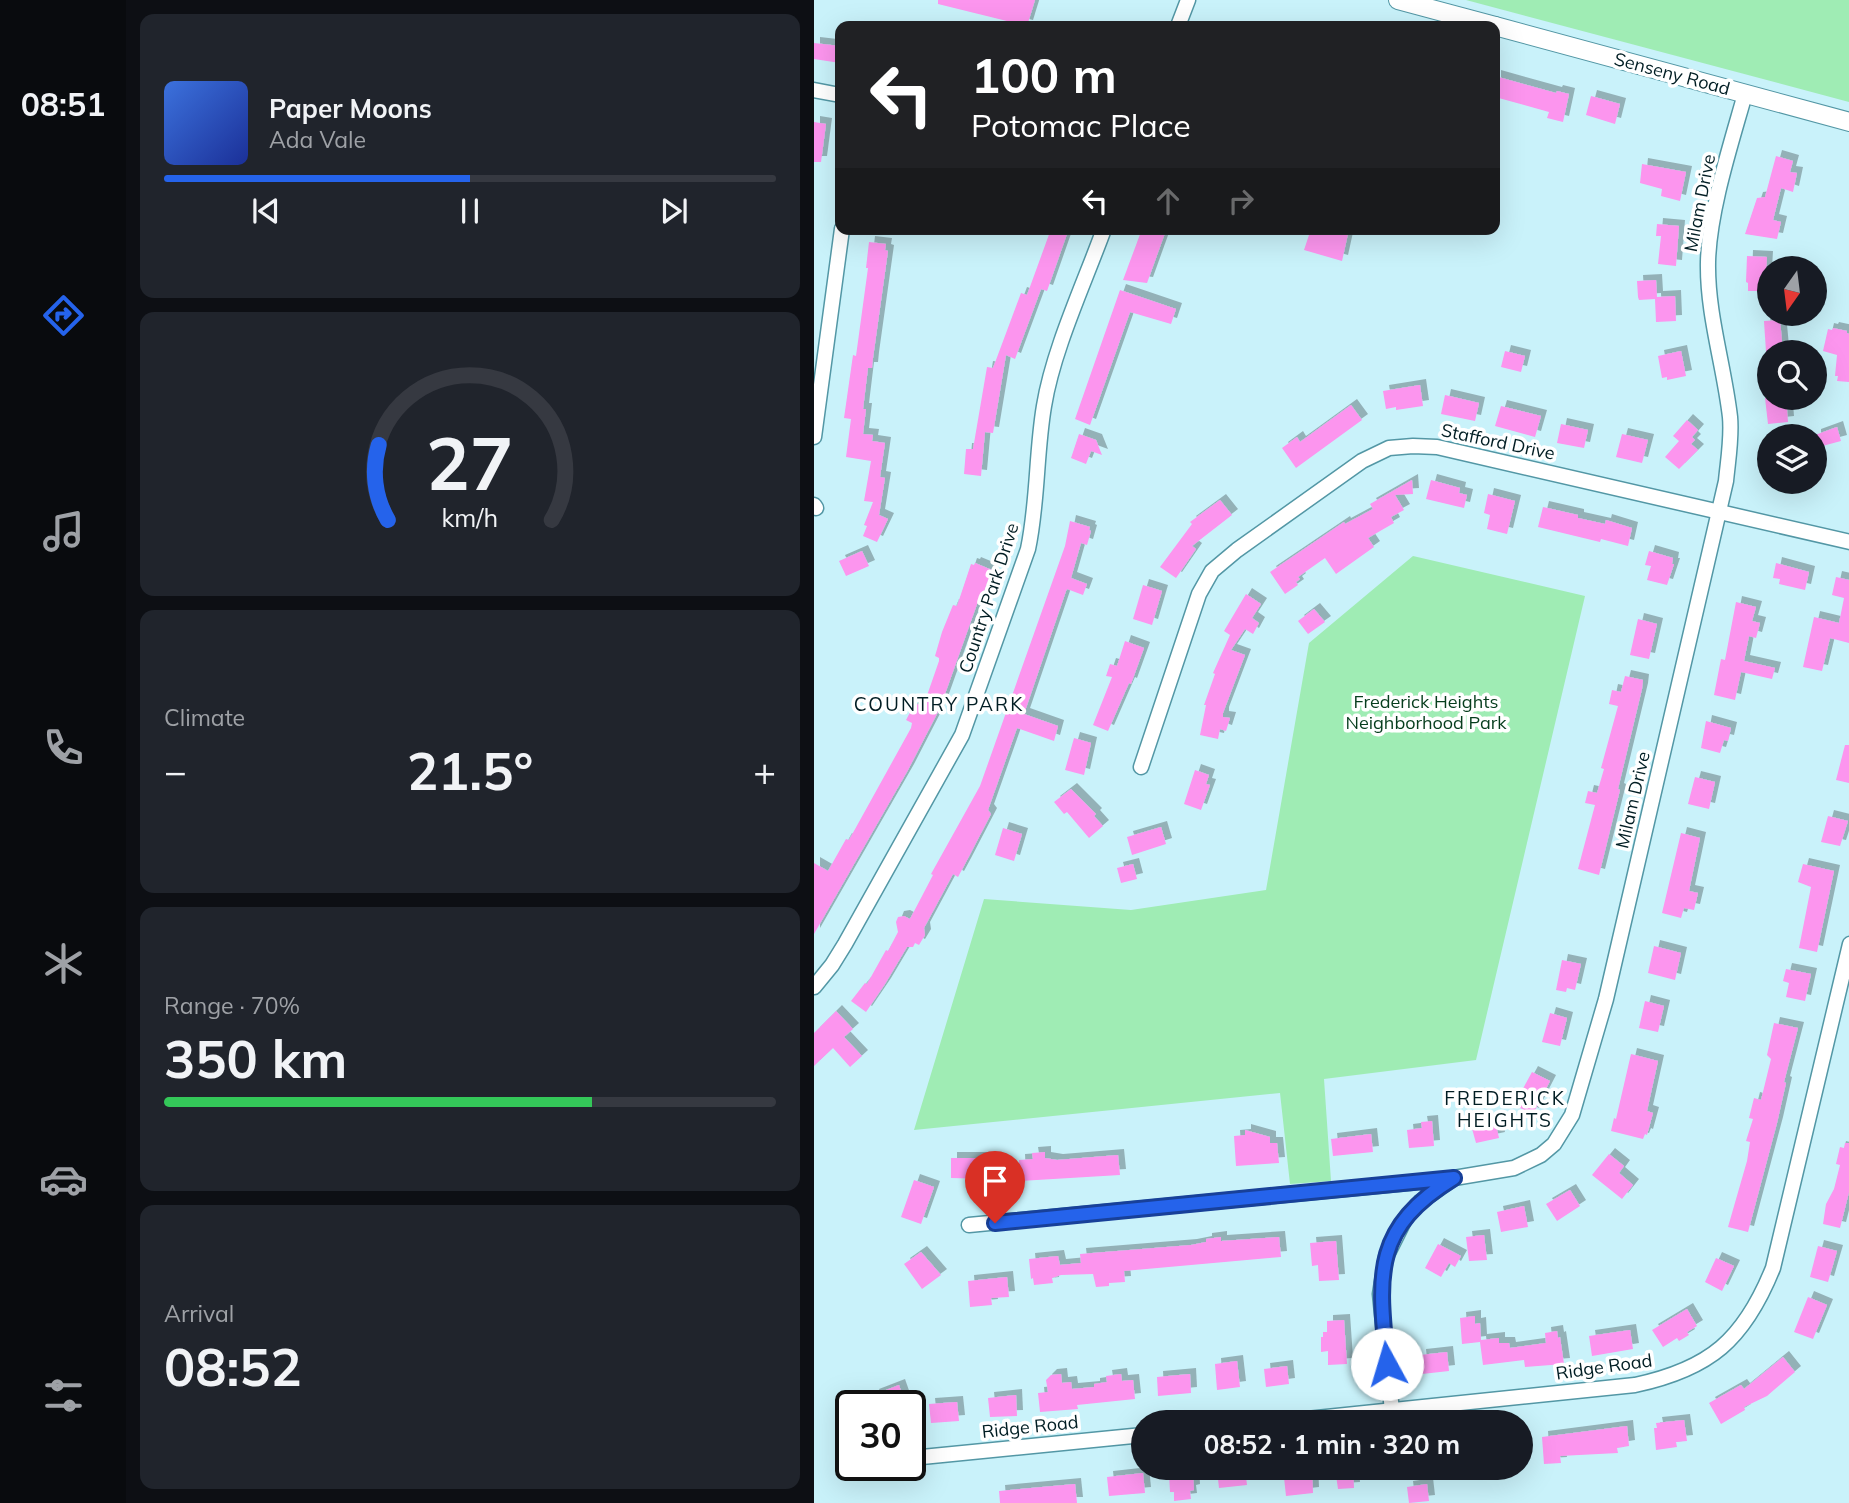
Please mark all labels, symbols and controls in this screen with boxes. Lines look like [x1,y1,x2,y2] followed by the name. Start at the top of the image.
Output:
[971,44,1117,105] text: 100 m
[1612,47,1733,100] street label: Senseny Road
[856,49,947,140] icon: left
[21,84,105,124] text: 08:51
[269,92,432,125] text: Paper Moons
[971,105,1191,145] text: Potomac Place
[269,125,366,154] text: Ada Vale
[1679,152,1720,254] street label: Milam Drive
[1076,182,1114,220] icon: left
[1149,182,1187,220] icon: ahead
[1222,182,1260,220] icon: right
[247,192,285,230] icon: previous
[451,192,489,230] icon: pause
[655,192,693,230] icon: next
[1757,256,1827,326] north arrow
[1757,256,1827,494] map controls
[39,291,88,340] icon: directions
[1757,340,1827,410] button: search
[426,417,514,508] text: 27
[1439,418,1557,465] street label: Stafford Drive
[1757,424,1827,494] button: layers
[442,501,498,532] text: km/h
[39,507,88,556] icon: music
[953,520,1024,676] street label: Country Park Drive
[1345,690,1507,734] park label: Frederick Heights Neighborhood Park
[854,692,1024,716] district label: COUNTRY PARK
[164,703,245,732] text: Climate
[39,723,88,772] icon: phone
[407,738,533,803] text: 21.5°
[164,747,187,795] text: −
[753,747,776,795] text: +
[1610,749,1655,851] street label: Milam Drive
[39,939,88,988] icon: climate
[164,991,300,1020] text: Range · 70%
[164,1026,347,1091] text: 350 km
[1444,1086,1566,1132] district label: FREDERICK HEIGHTS
[965,1151,1025,1223] pin
[39,1155,88,1204] icon: car
[976,1162,1014,1200] icon: arrive
[164,1299,234,1328] text: Arrival
[1350,1327,1424,1401] position arrow
[164,1334,302,1399] text: 08:52
[1554,1348,1654,1385] street label: Ridge Road
[39,1371,88,1420] icon: filters
[835,1390,926,1481] speed limit sign: 30
[981,1410,1079,1443] street label: Ridge Road
[1204,1428,1460,1461] text: 08:52 · 1 min · 320 m

